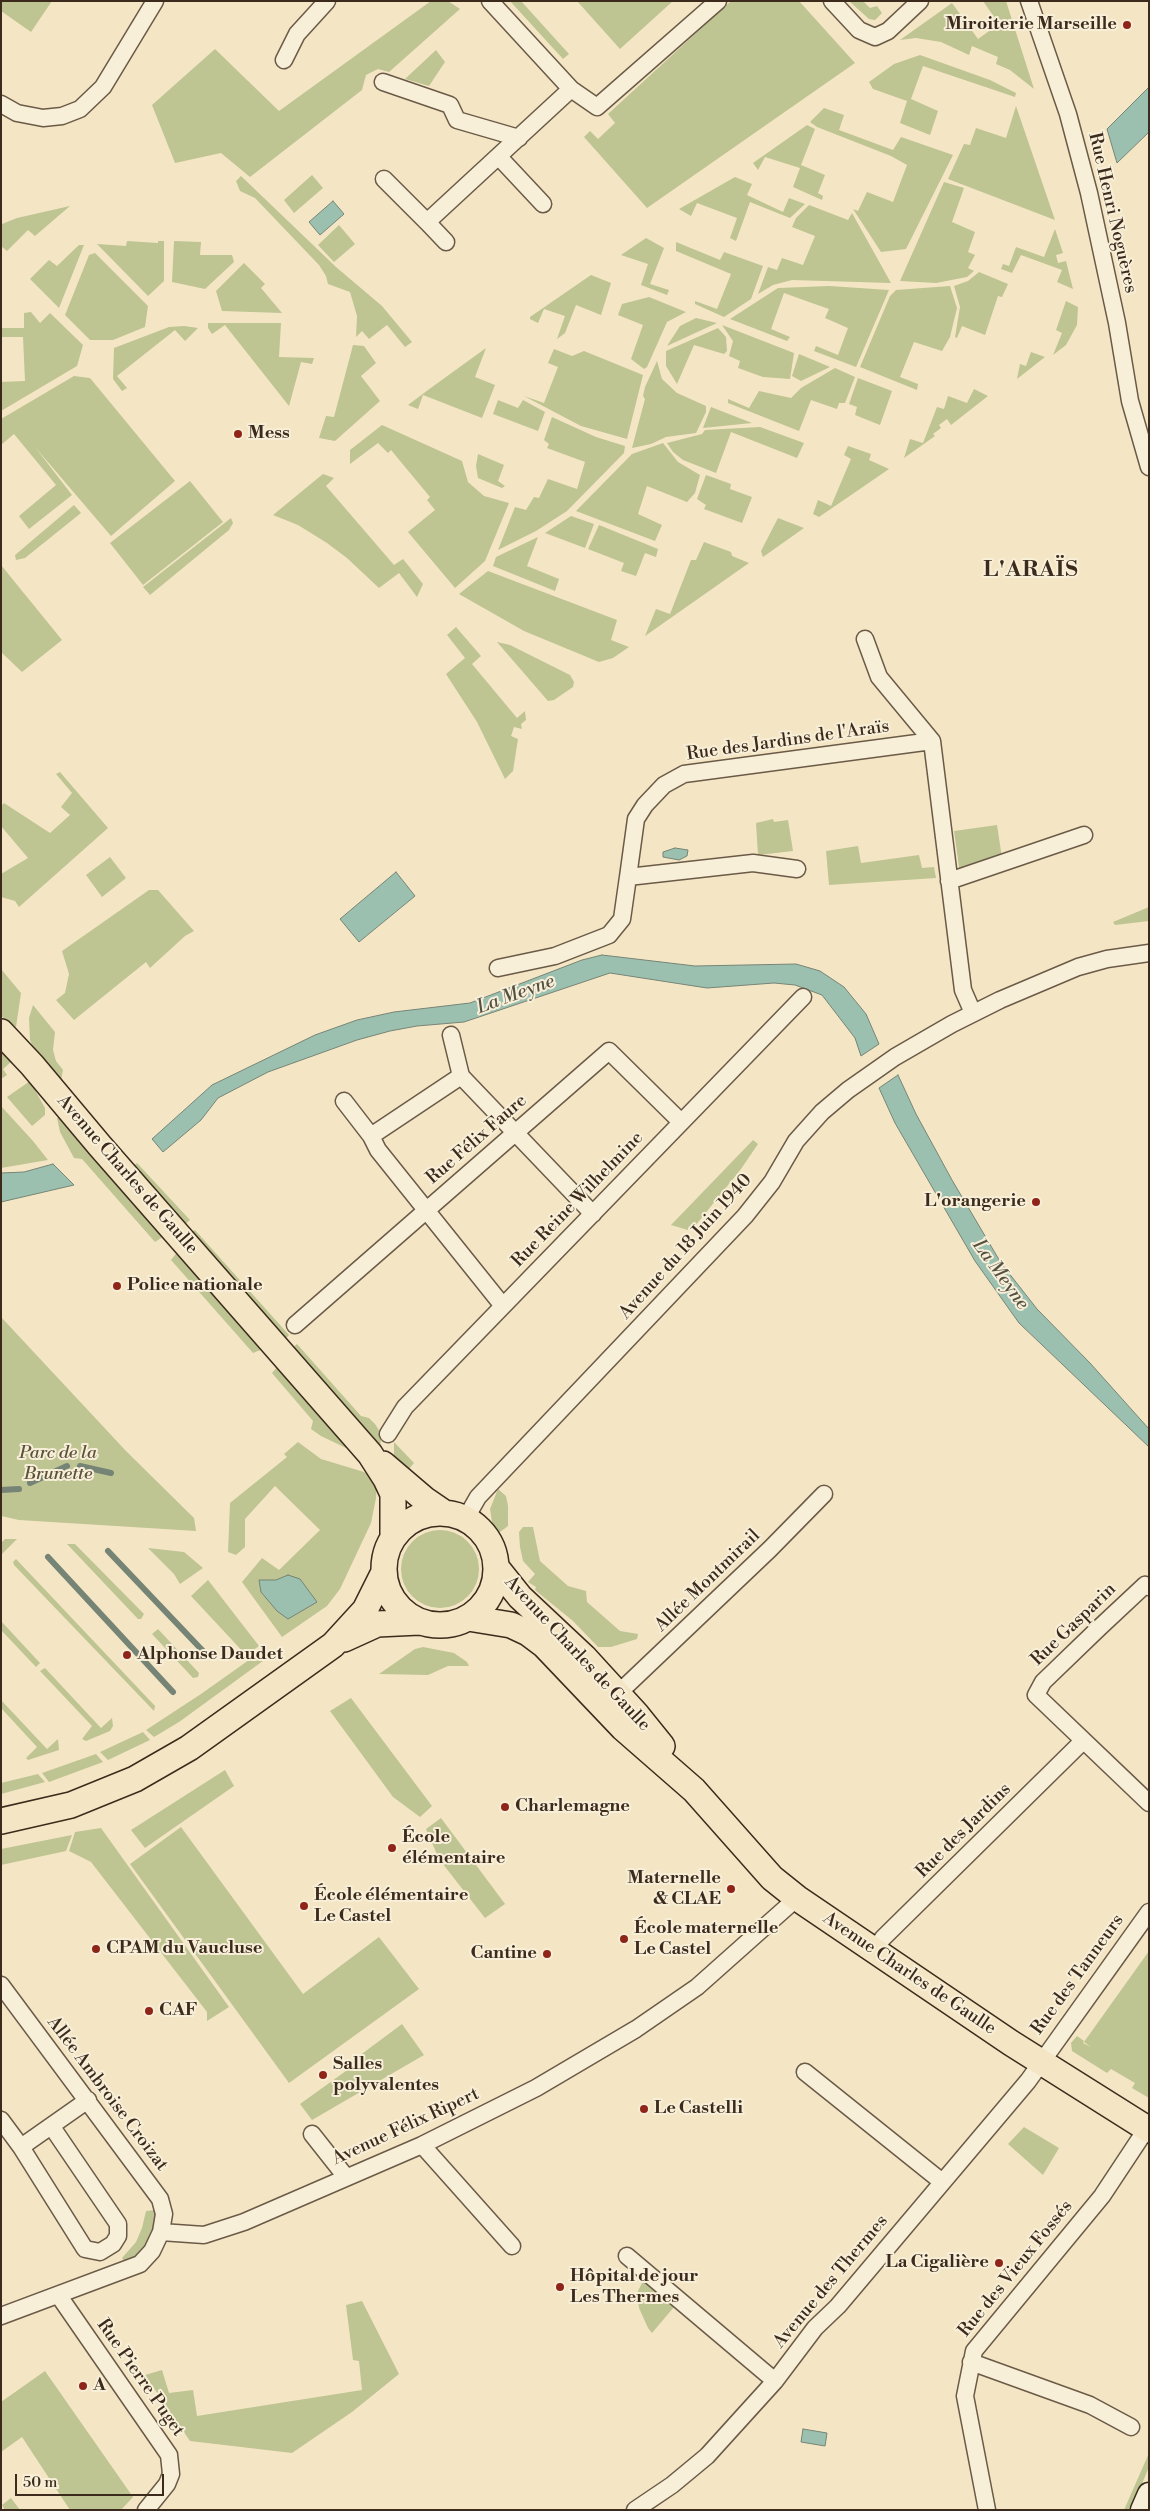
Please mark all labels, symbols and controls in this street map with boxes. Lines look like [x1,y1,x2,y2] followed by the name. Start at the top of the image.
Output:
[945,14,1117,36] place label: Miroiterie Marseille
[1121,19,1133,31] marker: Miroiterie Marseille
[1083,131,1141,295] street label: Rue Henri Noguères
[248,423,290,445] place label: Mess
[232,428,244,440] marker: Mess
[982,558,1080,584] district label: L'ARAÏS
[685,716,891,766] street label: Rue des Jardins de l'Araïs
[474,970,558,1020] water label: La Meyne
[422,1090,532,1190] street label: Rue Félix Faure
[52,1091,202,1259] street label: Avenue Charles de Gaulle
[508,1128,648,1272] street label: Rue Reine Wilhelmine
[615,1170,757,1324] street label: Avenue du 18 Juin 1940
[924,1191,1026,1213] place label: L'orangerie
[1030,1196,1042,1208] marker: L'orangerie
[967,1235,1033,1315] water label: La Meyne
[127,1275,263,1297] place label: Police nationale
[111,1280,123,1292] marker: Police nationale
[19,1443,97,1486] park label: Parc de la Brunette
[651,1525,765,1637] street label: Allée Montmirail
[499,1572,655,1736] street label: Avenue Charles de Gaulle
[1027,1579,1121,1671] street label: Rue Gasparin
[137,1644,283,1666] place label: Alphonse Daudet
[121,1649,133,1661] marker: Alphonse Daudet
[912,1779,1016,1883] street label: Rue des Jardins
[515,1796,630,1818] place label: Charlemagne
[499,1801,511,1813] marker: Charlemagne
[402,1827,505,1870] place label: École élémentaire
[386,1842,398,1854] marker: École élémentaire
[627,1868,721,1910] place label: Maternelle & CLAE
[725,1883,737,1895] marker: Maternelle & CLAE
[314,1885,468,1928] place label: École élémentaire Le Castel
[298,1900,310,1912] marker: École élémentaire Le Castel
[818,1908,1000,2040] street label: Avenue Charles de Gaulle
[1027,1911,1129,2039] street label: Rue des Tanneurs
[634,1918,778,1960] place label: École maternelle Le Castel
[618,1933,630,1945] marker: École maternelle Le Castel
[106,1938,262,1960] place label: CPAM du Vaucluse
[90,1943,102,1955] marker: CPAM du Vaucluse
[471,1943,537,1965] place label: Cantine
[541,1948,553,1960] marker: Cantine
[159,2000,198,2022] place label: CAF
[143,2005,155,2017] marker: CAF
[42,2013,172,2175] street label: Allée Ambroise Croizat
[333,2054,439,2096] place label: Salles polyvalentes
[317,2069,329,2081] marker: Salles polyvalentes
[329,2084,483,2170] street label: Avenue Félix Ripert
[654,2098,743,2120] place label: Le Castelli
[638,2103,650,2115] marker: Le Castelli
[954,2196,1078,2342] street label: Rue des Vieux Fossés
[769,2211,893,2353] street label: Avenue des Thermes
[886,2252,989,2274] place label: La Cigalière
[993,2257,1005,2269] marker: La Cigalière
[570,2266,698,2308] place label: Hôpital de jour Les Thermes
[554,2281,566,2293] marker: Hôpital de jour Les Thermes
[91,2315,189,2441] street label: Rue Pierre Puget
[93,2375,106,2397] place label: A
[77,2380,89,2392] marker: A
[18,2464,166,2496] scale bar
[23,2473,57,2492] text: 50 m

